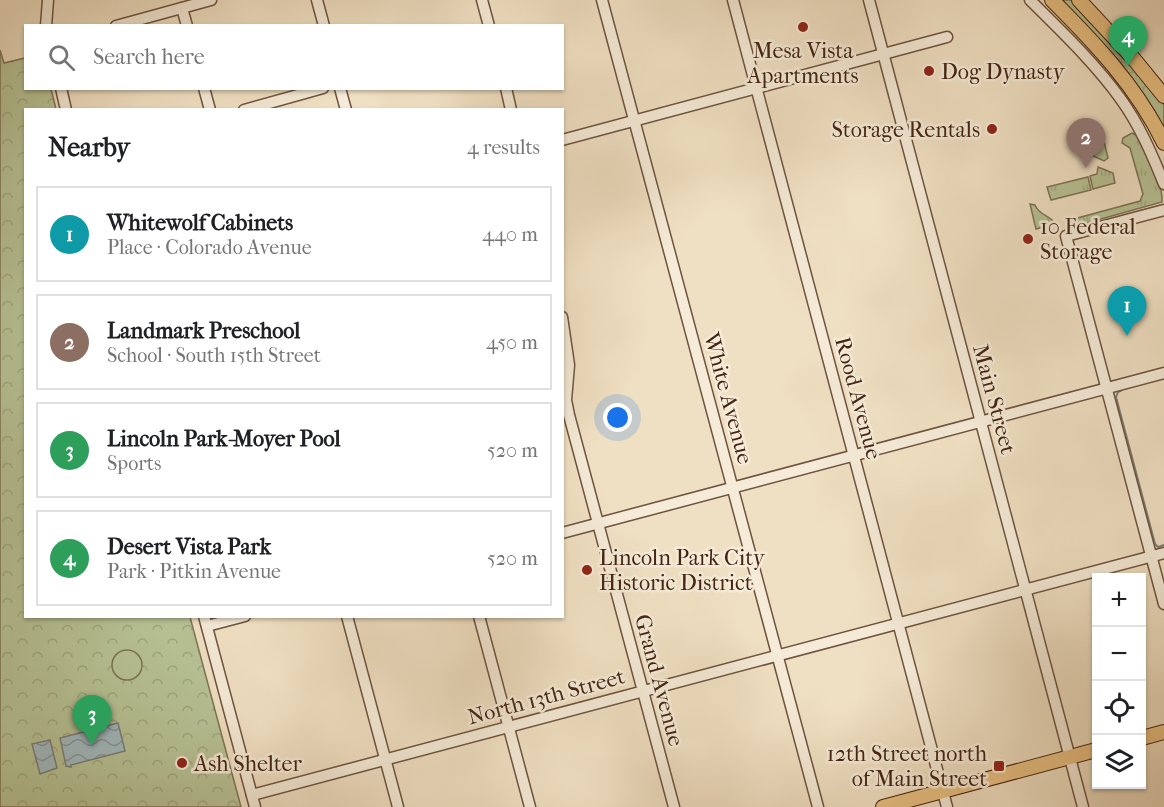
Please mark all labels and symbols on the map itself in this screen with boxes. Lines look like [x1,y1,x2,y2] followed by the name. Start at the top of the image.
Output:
[1108,16,1148,66] pin: 4
[796,20,810,34] marker: Mesa Vista Apartments
[746,38,859,89] place label: Mesa Vista Apartments
[941,59,1066,85] place label: Dog Dynasty
[922,64,936,78] marker: Dog Dynasty
[832,117,980,143] place label: Storage Rentals
[1066,118,1106,168] pin: 2
[985,122,999,136] marker: Storage Rentals
[1040,214,1136,265] place label: 10 Federal Storage
[1021,232,1035,246] marker: 10 Federal Storage
[1108,286,1146,336] pin: 1
[698,329,758,467] street label: White Avenue
[829,334,887,462] street label: Rood Avenue
[967,342,1021,457] street label: Main Street
[603,403,632,432] your location
[599,545,766,596] place label: Lincoln Park City Historic District
[580,563,594,577] marker: Lincoln Park City Historic District
[629,611,689,749] street label: Grand Avenue
[465,663,628,730] street label: North 13th Street
[72,696,112,745] pin: 3
[827,741,988,792] place label: 12th Street north of Main Street
[193,751,302,777] place label: Ash Shelter
[175,756,189,770] marker: Ash Shelter
[992,759,1006,773] marker: 12th Street north of Main Street

